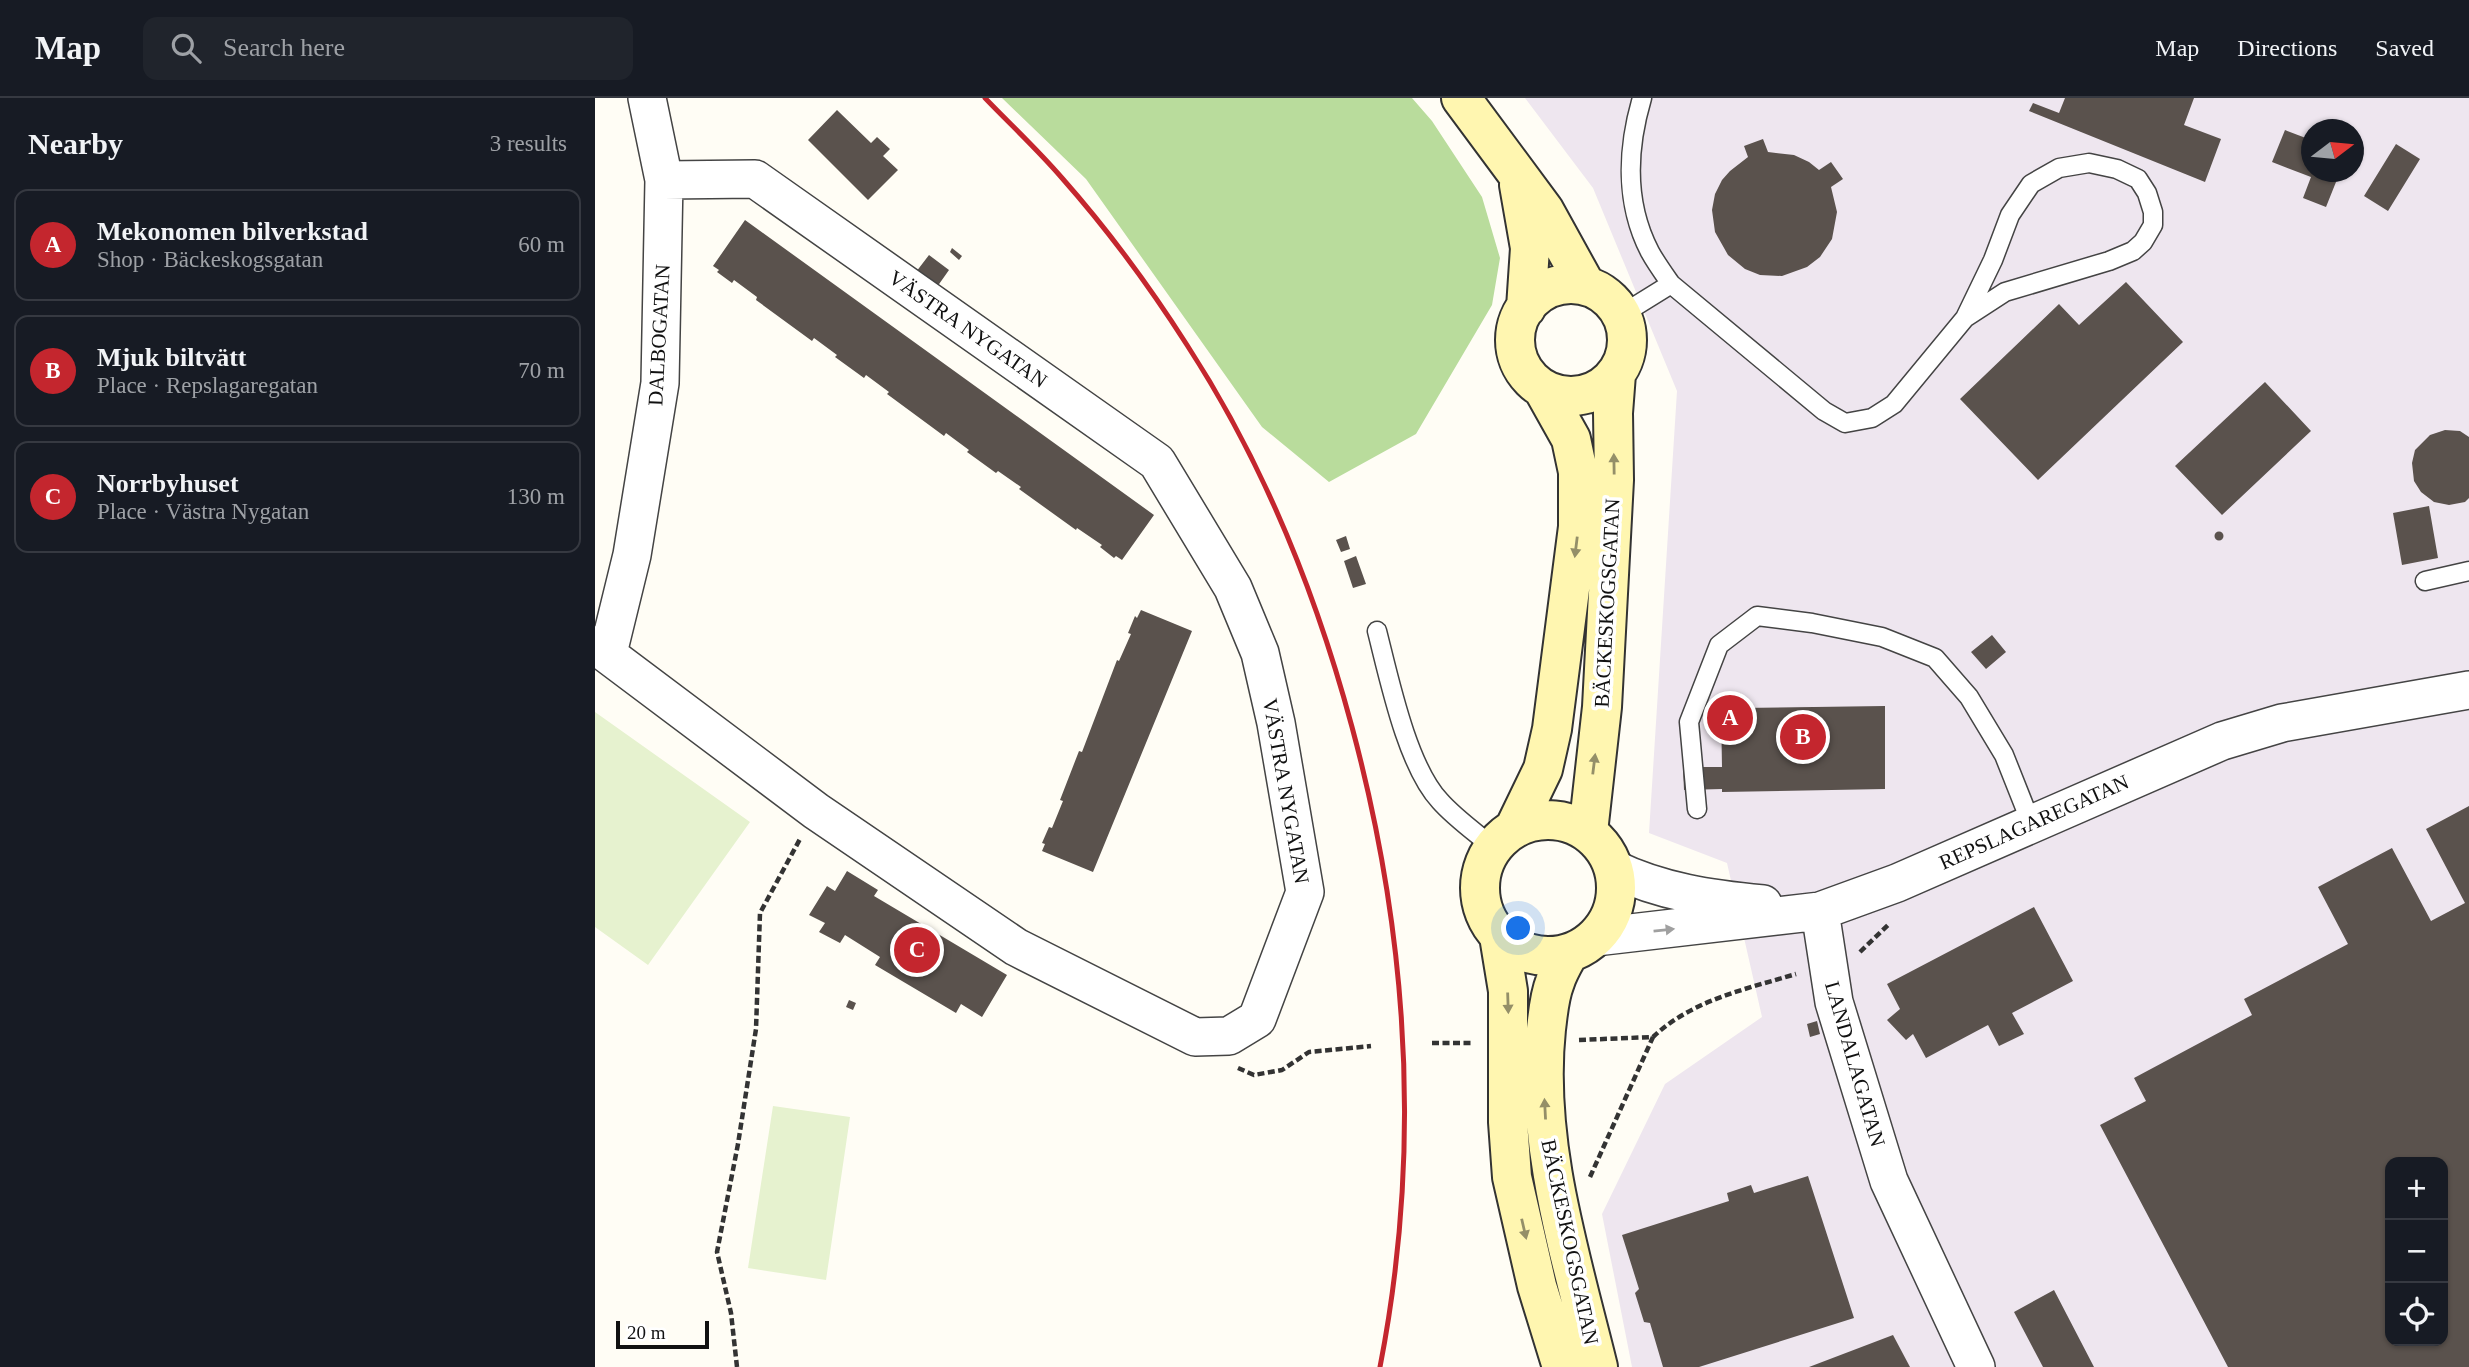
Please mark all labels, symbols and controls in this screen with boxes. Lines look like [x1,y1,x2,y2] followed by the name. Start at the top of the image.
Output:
[143,17,633,80] search box
[167,29,205,67] icon: search
[35,30,101,66] text: Map
[223,33,345,62] text: Search here
[2155,35,2199,61] text: Map
[2237,35,2337,61] text: Directions
[2375,35,2434,61] text: Saved
[2301,119,2364,182] north arrow
[28,127,123,160] text: Nearby
[490,131,567,156] text: 3 results
[97,217,368,246] text: Mekonomen bilverkstad
[45,232,61,257] text: A
[518,232,565,257] text: 60 m
[97,247,323,272] text: Shop · Bäckeskogsgatan
[643,264,675,406] street label: DALBOGATAN
[884,265,1052,393] street label: VÄSTRA NYGATAN
[97,343,247,372] text: Mjuk biltvätt
[45,358,61,383] text: B
[518,358,565,383] text: 70 m
[97,373,318,398] text: Place · Repslagaregatan
[1608,453,1620,475] one-way arrow
[97,469,239,498] text: Norrbyhuset
[45,484,61,509] text: C
[507,484,565,509] text: 130 m
[1590,498,1624,708] street label: BÄCKESKOGSGATAN
[97,499,309,524] text: Place · Västra Nygatan
[1570,536,1581,558] one-way arrow
[1707,692,1753,744] pin: A
[1258,696,1314,886] street label: VÄSTRA NYGATAN
[1780,711,1826,763] pin: B
[1589,753,1600,775] one-way arrow
[1936,769,2132,875] street label: REPSLAGAREGATAN
[1501,911,1535,945] your location
[894,924,940,976] pin: C
[1653,924,1675,935] one-way arrow
[1820,979,1890,1149] street label: LANDALAGATAN
[1503,992,1514,1014] one-way arrow
[1539,1097,1550,1119] one-way arrow
[1536,1137,1604,1347] street label: BÄCKESKOGSGATAN
[2385,1157,2448,1346] map controls
[2385,1157,2448,1220] button: +
[1518,1218,1529,1240] one-way arrow
[2385,1220,2448,1283] button: −
[2385,1283,2448,1346] button: locate
[616,1318,709,1350] scale bar
[627,1322,666,1343] text: 20 m

